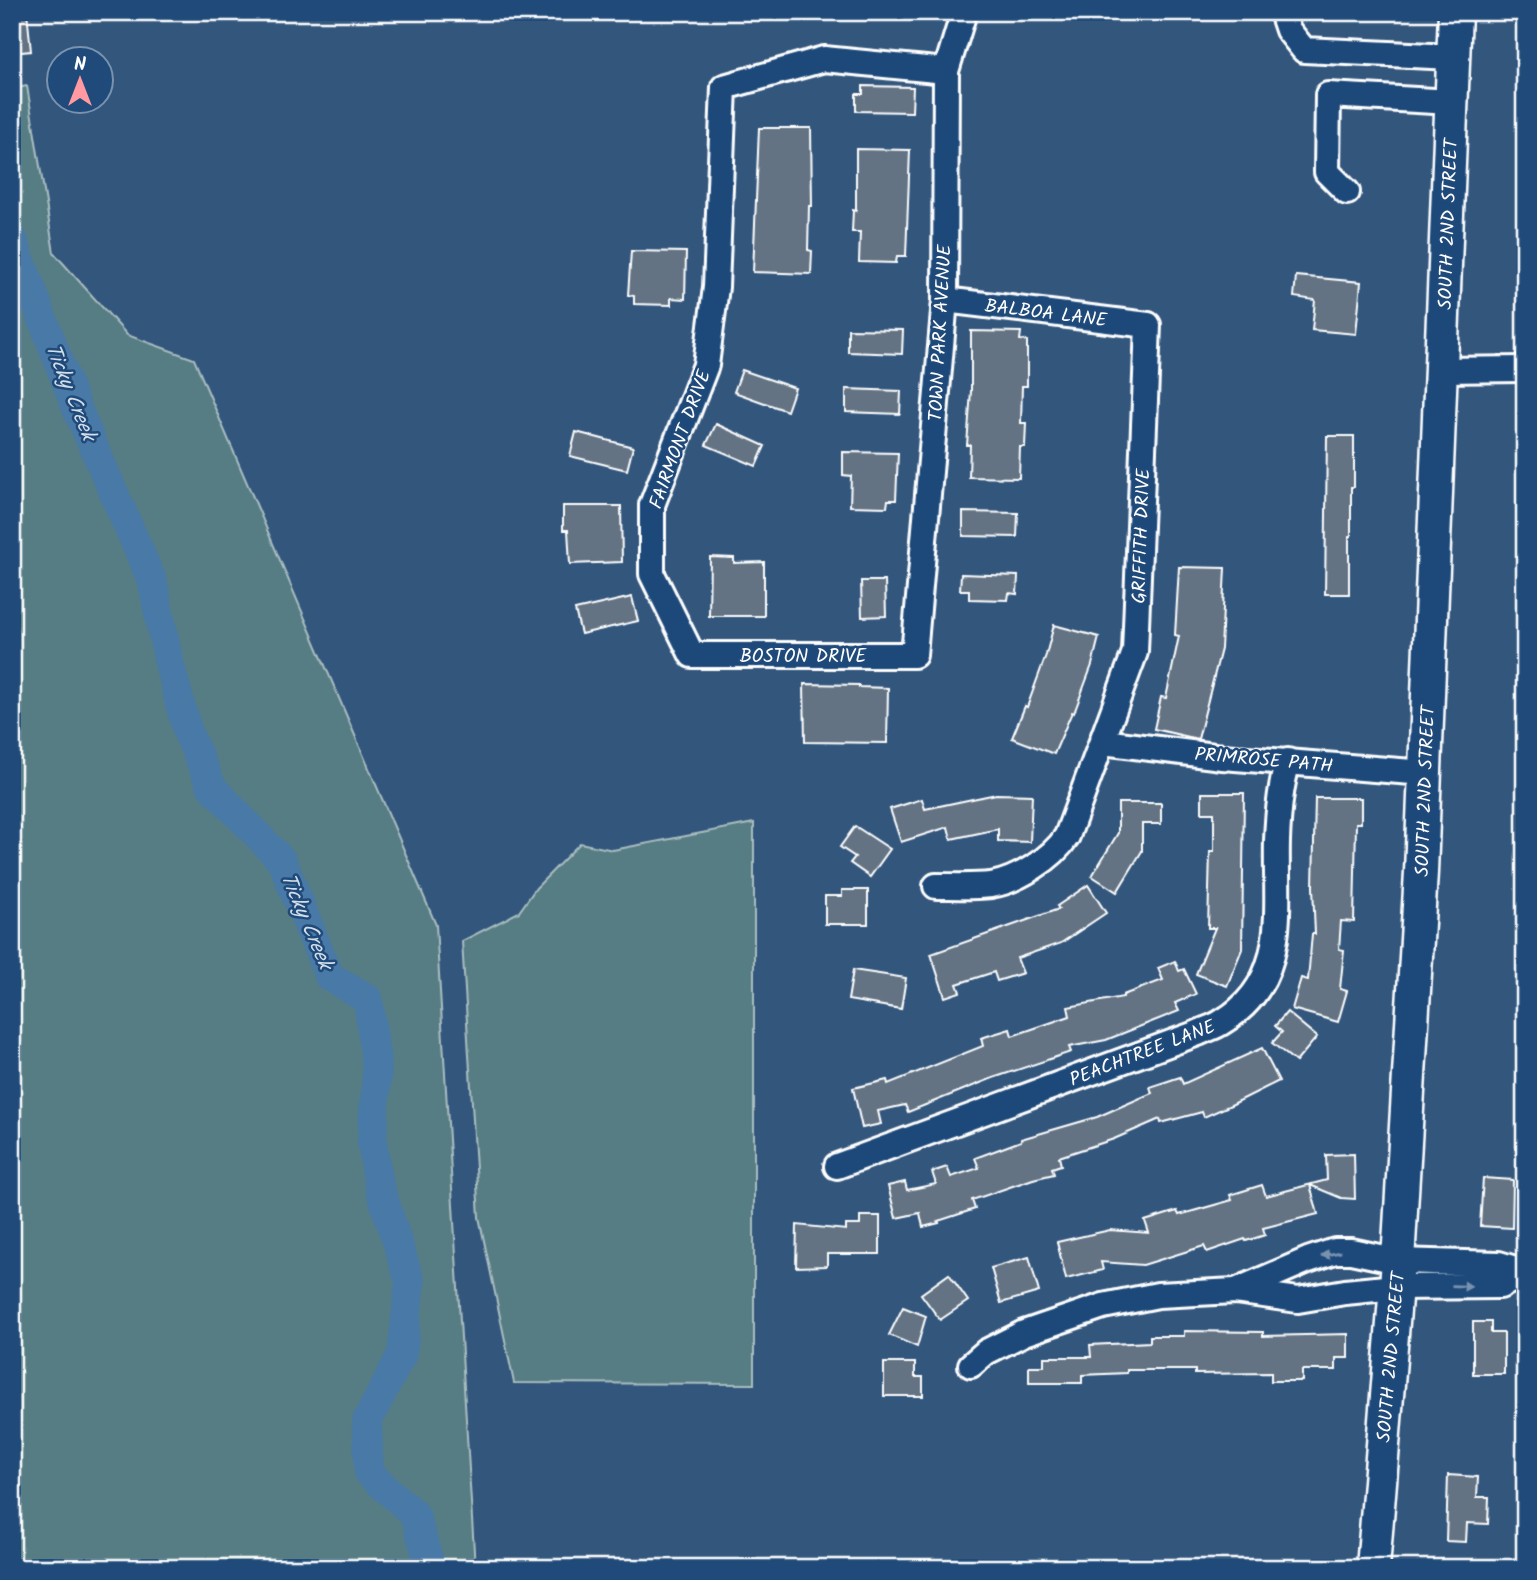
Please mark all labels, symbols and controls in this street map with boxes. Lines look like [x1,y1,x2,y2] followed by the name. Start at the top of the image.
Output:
[46,46,116,116] north arrow
[74,50,86,80] text: N
[1431,136,1467,310] street label: SOUTH 2ND STREET
[921,243,961,422] street label: TOWN PARK AVENUE
[983,292,1109,336] street label: BALBOA LANE
[35,339,105,449] water label: Ticky Creek
[642,365,720,514] street label: FAIRMONT DRIVE
[1125,467,1159,604] street label: GRIFFITH DRIVE
[740,642,867,672] street label: BOSTON DRIVE
[1408,703,1444,877] street label: SOUTH 2ND STREET
[1193,740,1334,782] street label: PRIMROSE PATH
[271,868,342,978] water label: Ticky Creek
[1065,1012,1221,1095] street label: PEACHTREE LANE
[1320,1248,1342,1259] one-way arrow
[1370,1269,1415,1444] street label: SOUTH 2ND STREET
[1451,1281,1473,1292] one-way arrow

